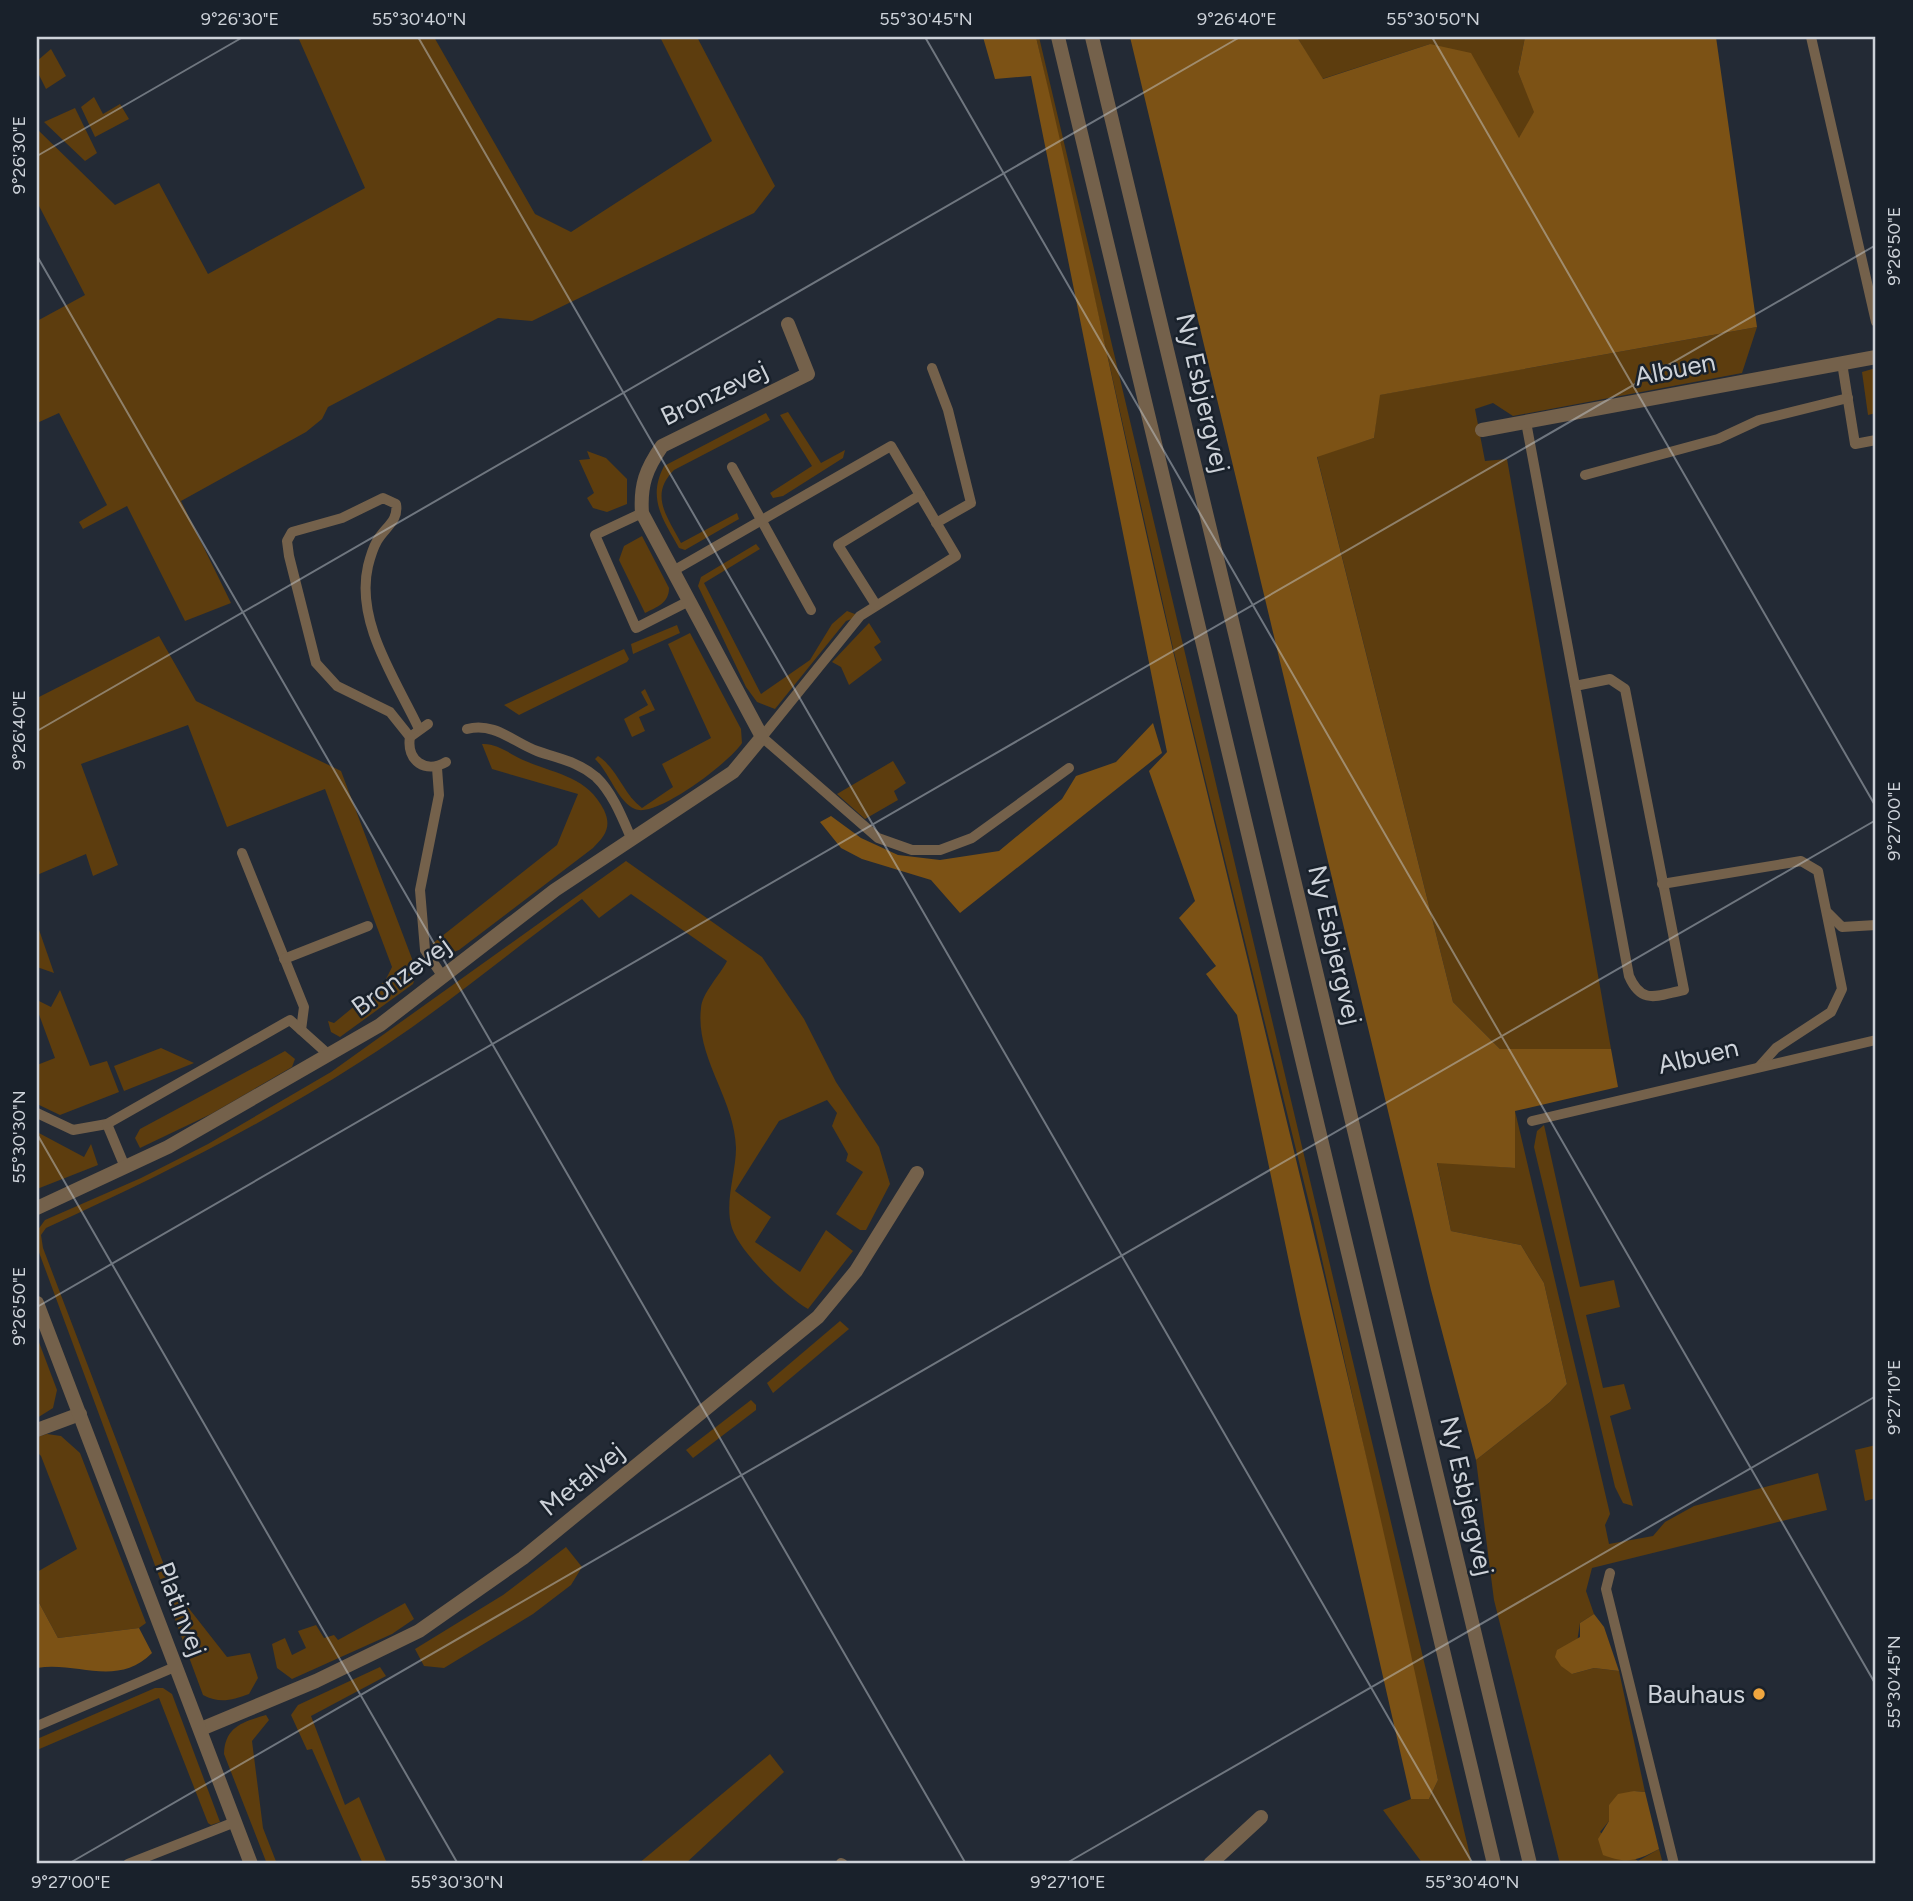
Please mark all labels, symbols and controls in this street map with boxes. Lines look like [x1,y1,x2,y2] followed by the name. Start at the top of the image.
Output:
[201,8,279,30] text: 9°26'30"E
[372,8,466,30] text: 55°30'40"N
[879,8,973,30] text: 55°30'45"N
[1197,8,1277,30] text: 9°26'40"E
[1386,8,1480,30] text: 55°30'50"N
[8,116,30,194] text: 9°26'30"E
[1883,207,1905,285] text: 9°26'50"E
[1169,310,1237,476] street label: Ny Esbjergvej
[1632,345,1718,393] street label: Albuen
[655,353,773,433] street label: Bronzevej
[8,690,30,770] text: 9°26'40"E
[1883,781,1905,861] text: 9°27'00"E
[1301,862,1369,1028] street label: Ny Esbjergvej
[345,929,457,1023] street label: Bronzevej
[1655,1031,1741,1081] street label: Albuen
[8,1090,30,1184] text: 55°30'30"N
[8,1267,30,1345] text: 9°26'50"E
[1883,1359,1905,1435] text: 9°27'10"E
[1433,1413,1501,1579] street label: Ny Esbjergvej
[533,1435,631,1523] street label: Metalvej
[148,1557,214,1661] street label: Platinvej
[1883,1635,1905,1729] text: 55°30'45"N
[1647,1678,1745,1710] place label: Bauhaus
[1751,1686,1767,1702] marker: Bauhaus
[31,1871,111,1893] text: 9°27'00"E
[410,1871,504,1893] text: 55°30'30"N
[1030,1871,1106,1893] text: 9°27'10"E
[1425,1871,1519,1893] text: 55°30'40"N

